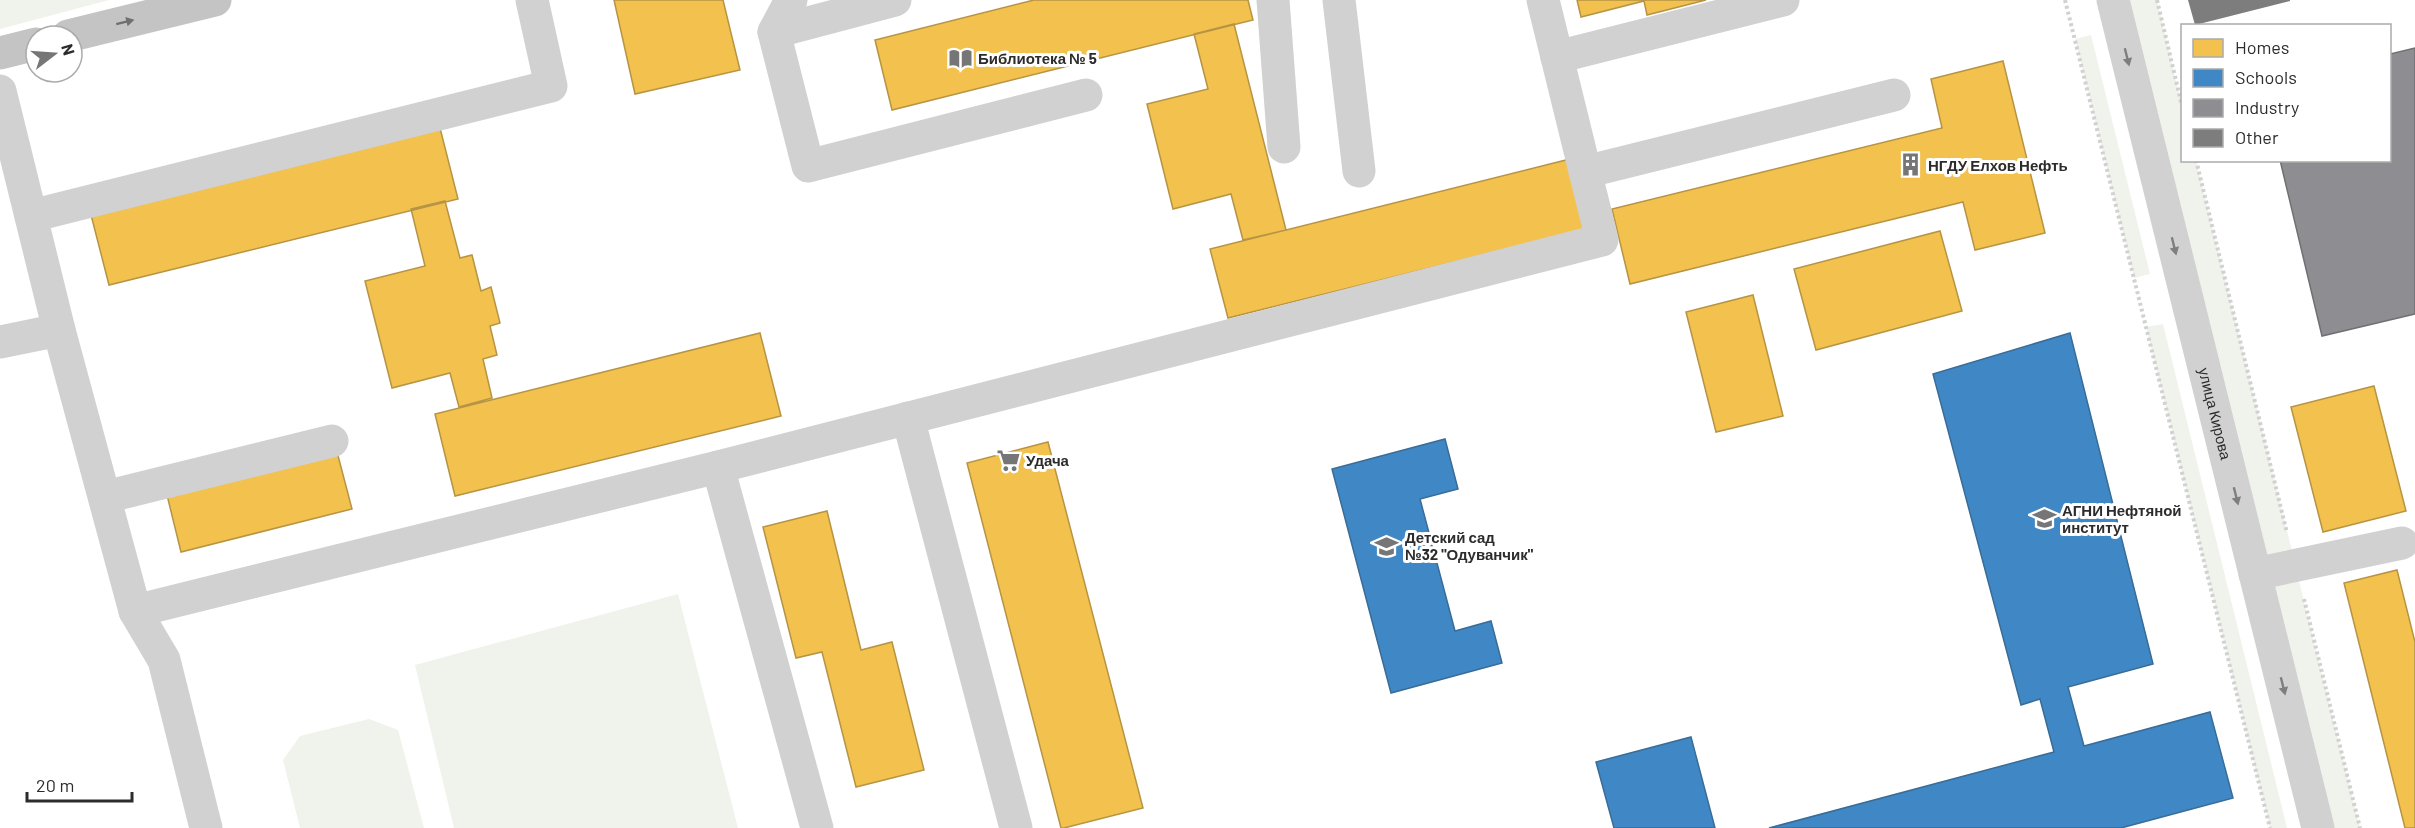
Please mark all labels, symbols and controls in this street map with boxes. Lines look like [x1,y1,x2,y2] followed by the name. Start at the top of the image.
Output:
[116,17,134,27] one-way arrow
[24,24,84,84] north arrow
[2181,24,2391,162] legend
[2235,36,2289,58] text: Homes
[58,42,79,57] text: N
[947,45,973,71] library icon: Библиотека № 5
[2122,48,2132,66] one-way arrow
[978,49,1097,67] place label: Библиотека № 5
[2235,66,2297,88] text: Schools
[2235,96,2299,118] text: Industry
[2235,126,2279,148] text: Other
[1897,152,1923,178] building icon: НГДУ Елхов Нефть
[1928,156,2068,174] place label: НГДУ Елхов Нефть
[2169,237,2179,255] one-way arrow
[2195,366,2236,462] street label: улица Кирова
[995,447,1021,473] supermarket icon: Удача
[1026,451,1070,469] place label: Удача
[2231,487,2241,506] one-way arrow
[2062,501,2182,536] place label: АГНИ Нефтяной институт
[2031,506,2057,532] school or university icon: АГНИ Нефтяной институт
[1405,528,1534,563] place label: Детский сад №32 "Одуванчик"
[1374,533,1400,559] school or university icon: Детский сад №32 "Одуванчик"
[2279,677,2288,695] one-way arrow
[27,765,132,803] scale bar
[36,774,74,796] text: 20 m

